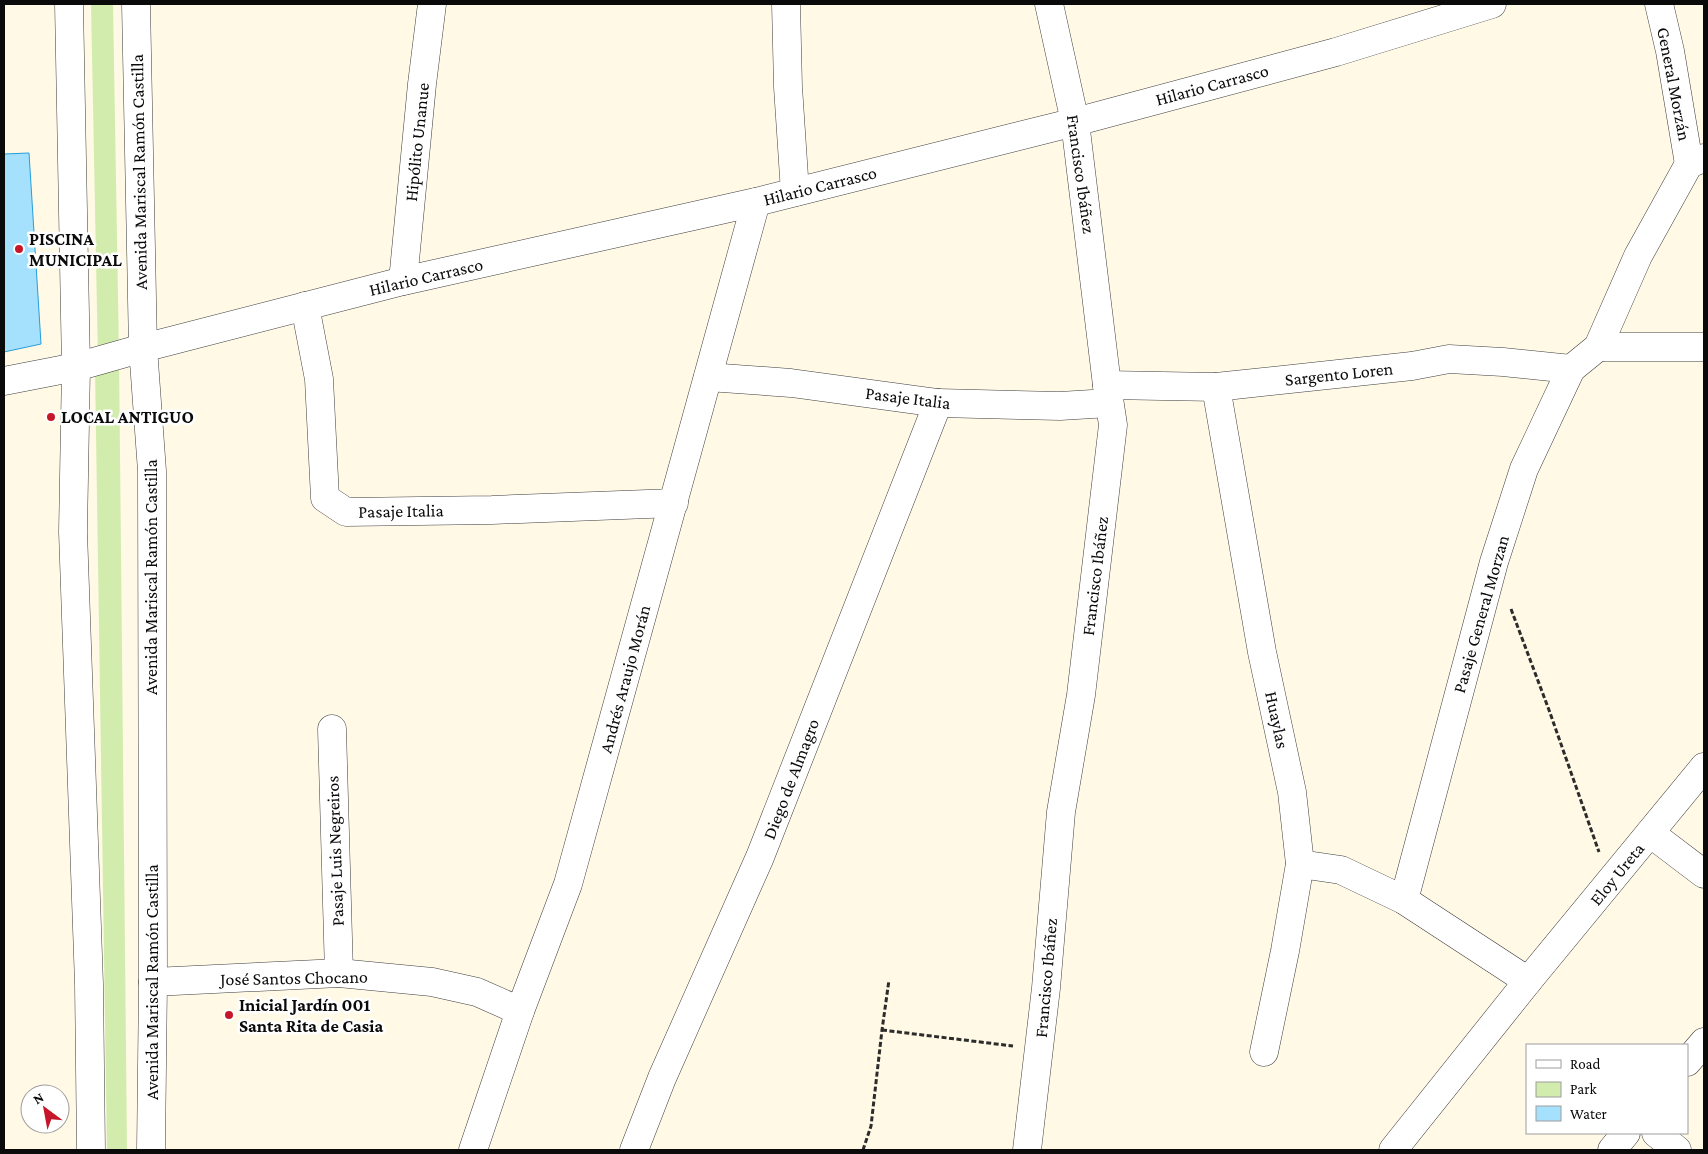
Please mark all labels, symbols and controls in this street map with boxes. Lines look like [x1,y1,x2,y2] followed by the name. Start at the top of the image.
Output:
[1653,26,1695,143] street label: General Morzán
[127,54,151,290] street label: Avenida Mariscal Ramón Castilla
[1153,60,1271,110] street label: Hilario Carrasco
[401,82,433,202] street label: Hipólito Unanue
[1063,113,1099,235] street label: Francisco Ibáñez
[761,162,879,210] street label: Hilario Carrasco
[29,229,122,270] place label: PISCINA MUNICIPAL
[13,243,25,255] marker: PISCINA MUNICIPAL
[367,254,485,300] street label: Hilario Carrasco
[1284,358,1394,390] street label: Sargento Loren
[864,383,952,414] street label: Pasaje Italia
[61,407,194,427] place label: LOCAL ANTIGUO
[45,411,57,423] marker: LOCAL ANTIGUO
[141,459,161,695] street label: Avenida Mariscal Ramón Castilla
[358,500,444,523] street label: Pasaje Italia
[1078,515,1112,637] street label: Francisco Ibáñez
[1449,532,1514,696] street label: Pasaje General Morzan
[596,602,655,756] street label: Andrés Araujo Morán
[1261,690,1293,750] street label: Huaylas
[759,716,823,842] street label: Diego de Almagro
[322,775,349,927] street label: Pasaje Luis Negreiros
[1586,839,1648,909] street label: Eloy Ureta
[142,864,162,1100] street label: Avenida Mariscal Ramón Castilla
[1031,917,1061,1039] street label: Francisco Ibáñez
[218,967,368,989] street label: José Santos Chocano
[239,995,383,1036] place label: Inicial Jardín 001 Santa Rita de Casia
[223,1009,235,1021] marker: Inicial Jardín 001 Santa Rita de Casia
[1526,1044,1688,1134] legend
[1570,1056,1601,1072] text: Road
[1570,1081,1597,1097] text: Park
[20,1084,70,1134] north arrow
[30,1088,47,1107] text: N
[1570,1106,1607,1122] text: Water

